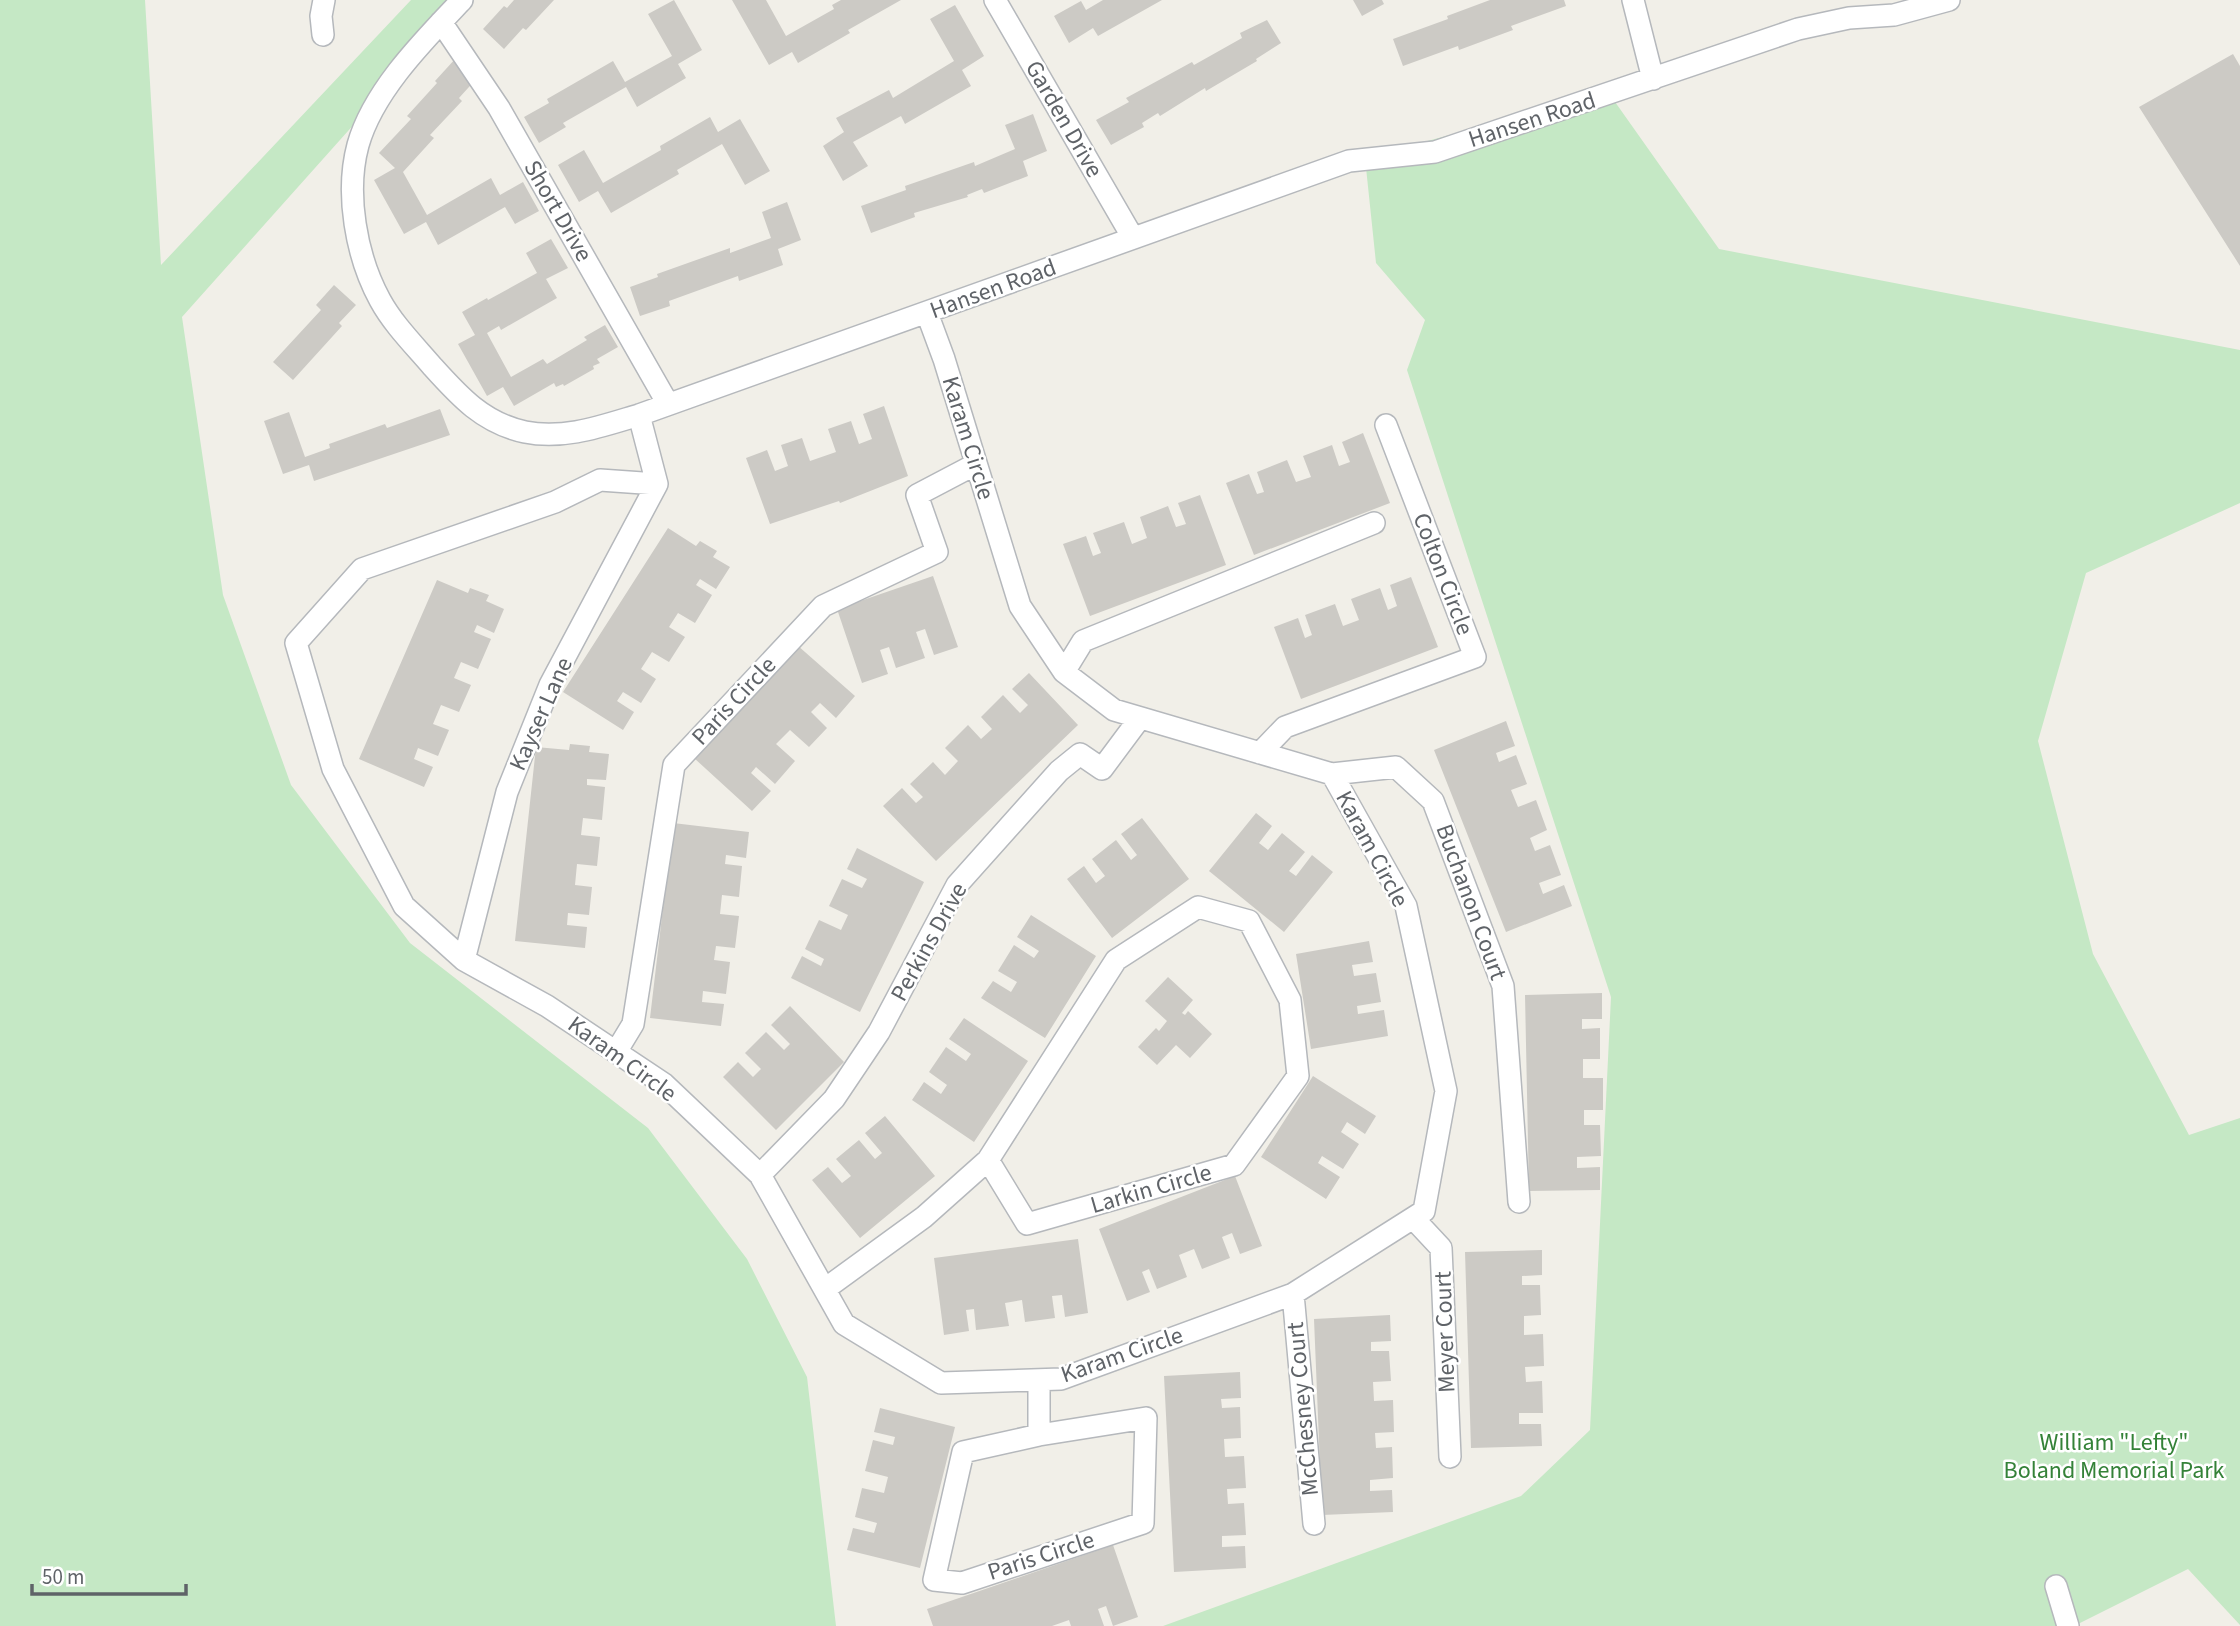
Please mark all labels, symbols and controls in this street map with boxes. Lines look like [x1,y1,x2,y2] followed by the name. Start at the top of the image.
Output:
[1016,54,1112,184] street label: Garden Drive
[1464,83,1600,157] street label: Hansen Road
[515,154,601,268] street label: Short Drive
[925,250,1061,328] street label: Hansen Road
[933,372,1003,504] street label: Karam Circle
[1404,508,1482,640] street label: Colton Circle
[684,649,784,753] street label: Paris Circle
[500,652,582,776] street label: Kayser Lane
[1327,785,1417,913] street label: Karam Circle
[1427,819,1515,985] street label: Buchanon Court
[882,876,976,1008] street label: Perkins Drive
[560,1007,684,1111] street label: Karam Circle
[1086,1155,1216,1223] street label: Larkin Circle
[1425,1271,1465,1393] street label: Meyer Court
[1056,1318,1188,1392] street label: Karam Circle
[1278,1321,1328,1497] street label: McChesney Court
[2004,1425,2225,1488] park label: William "Lefty" Boland Memorial Park
[983,1522,1099,1590] street label: Paris Circle
[32,1552,186,1596] scale bar
[42,1562,84,1592] text: 50 m

